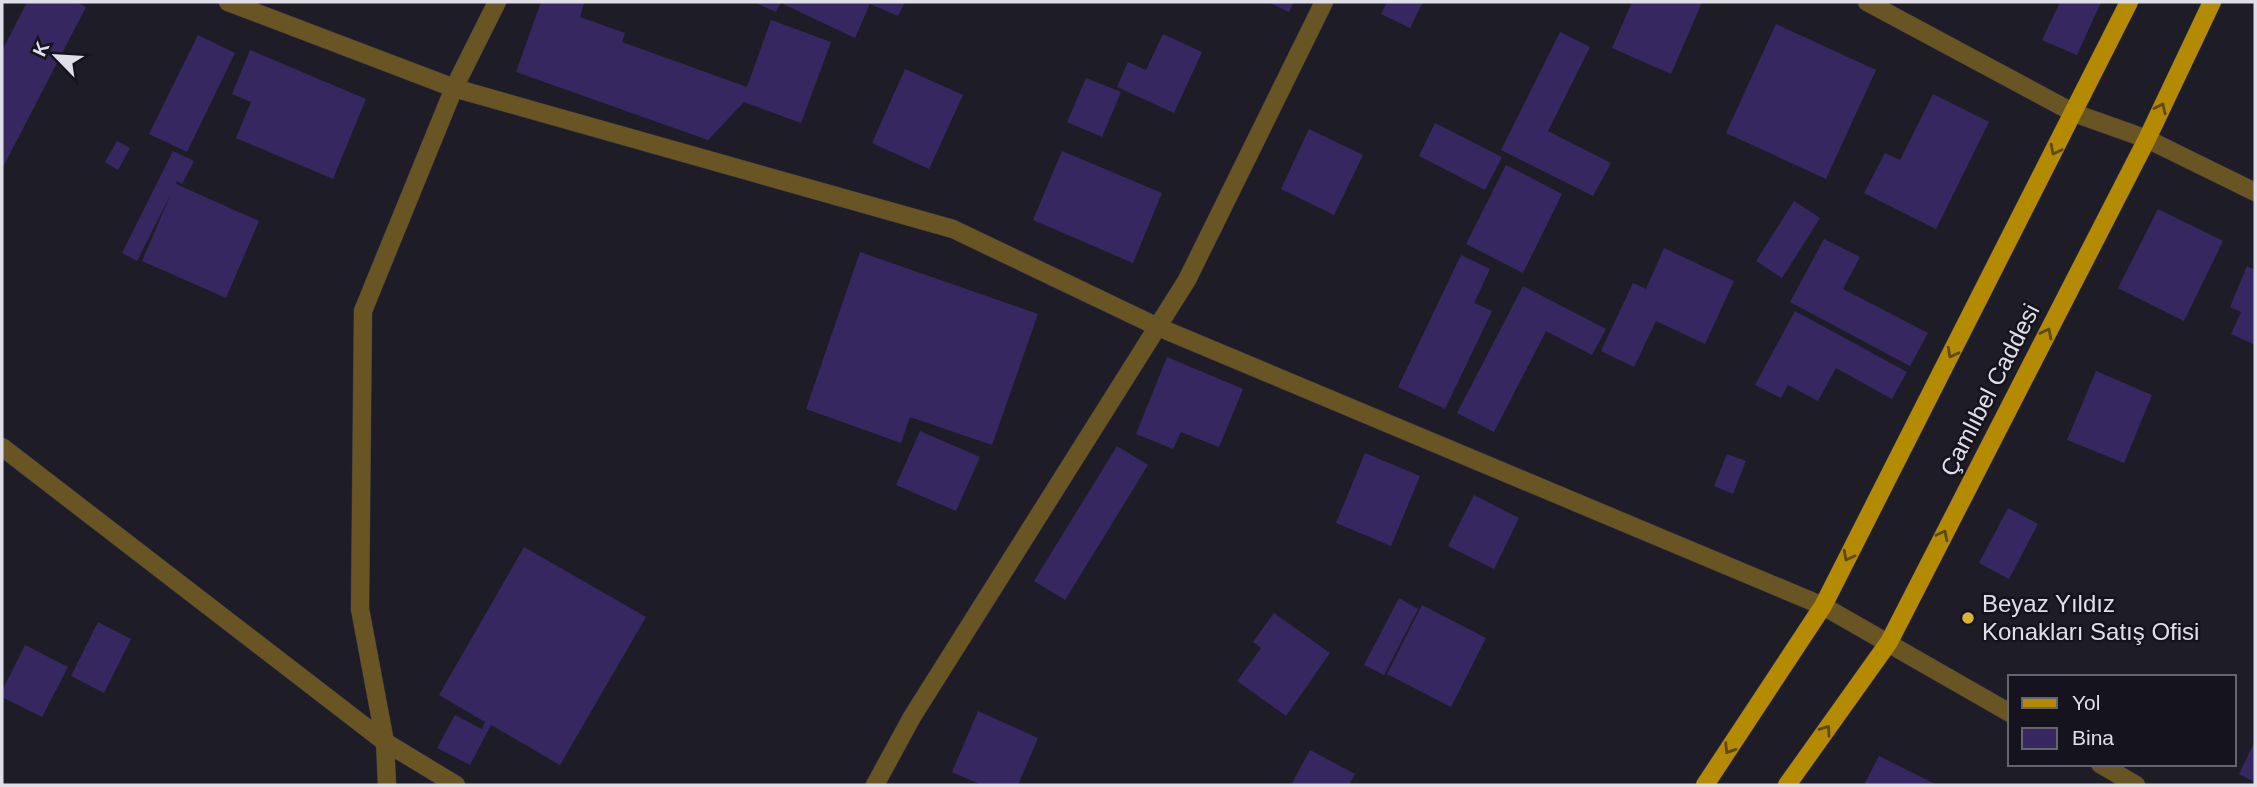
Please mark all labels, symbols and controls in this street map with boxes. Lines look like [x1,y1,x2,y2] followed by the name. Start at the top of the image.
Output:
[21,21,91,91] north arrow
[29,38,54,60] text: K
[2153,103,2167,115] one-way arrow
[2049,143,2063,155] one-way arrow
[1935,299,2045,480] street label: Çamlıbel Caddesi
[2039,328,2053,340] one-way arrow
[1946,346,1960,358] one-way arrow
[1935,530,1949,542] one-way arrow
[1843,549,1857,561] one-way arrow
[1982,590,2199,645] place label: Beyaz Yıldız Konakları Satış Ofisi
[1960,610,1976,626] marker: Beyaz Yıldız Konakları Satış Ofisi
[2008,675,2236,766] legend
[2072,691,2100,714] text: Yol
[1818,725,1830,738] one-way arrow
[2072,726,2114,749] text: Bina
[1725,741,1737,754] one-way arrow

